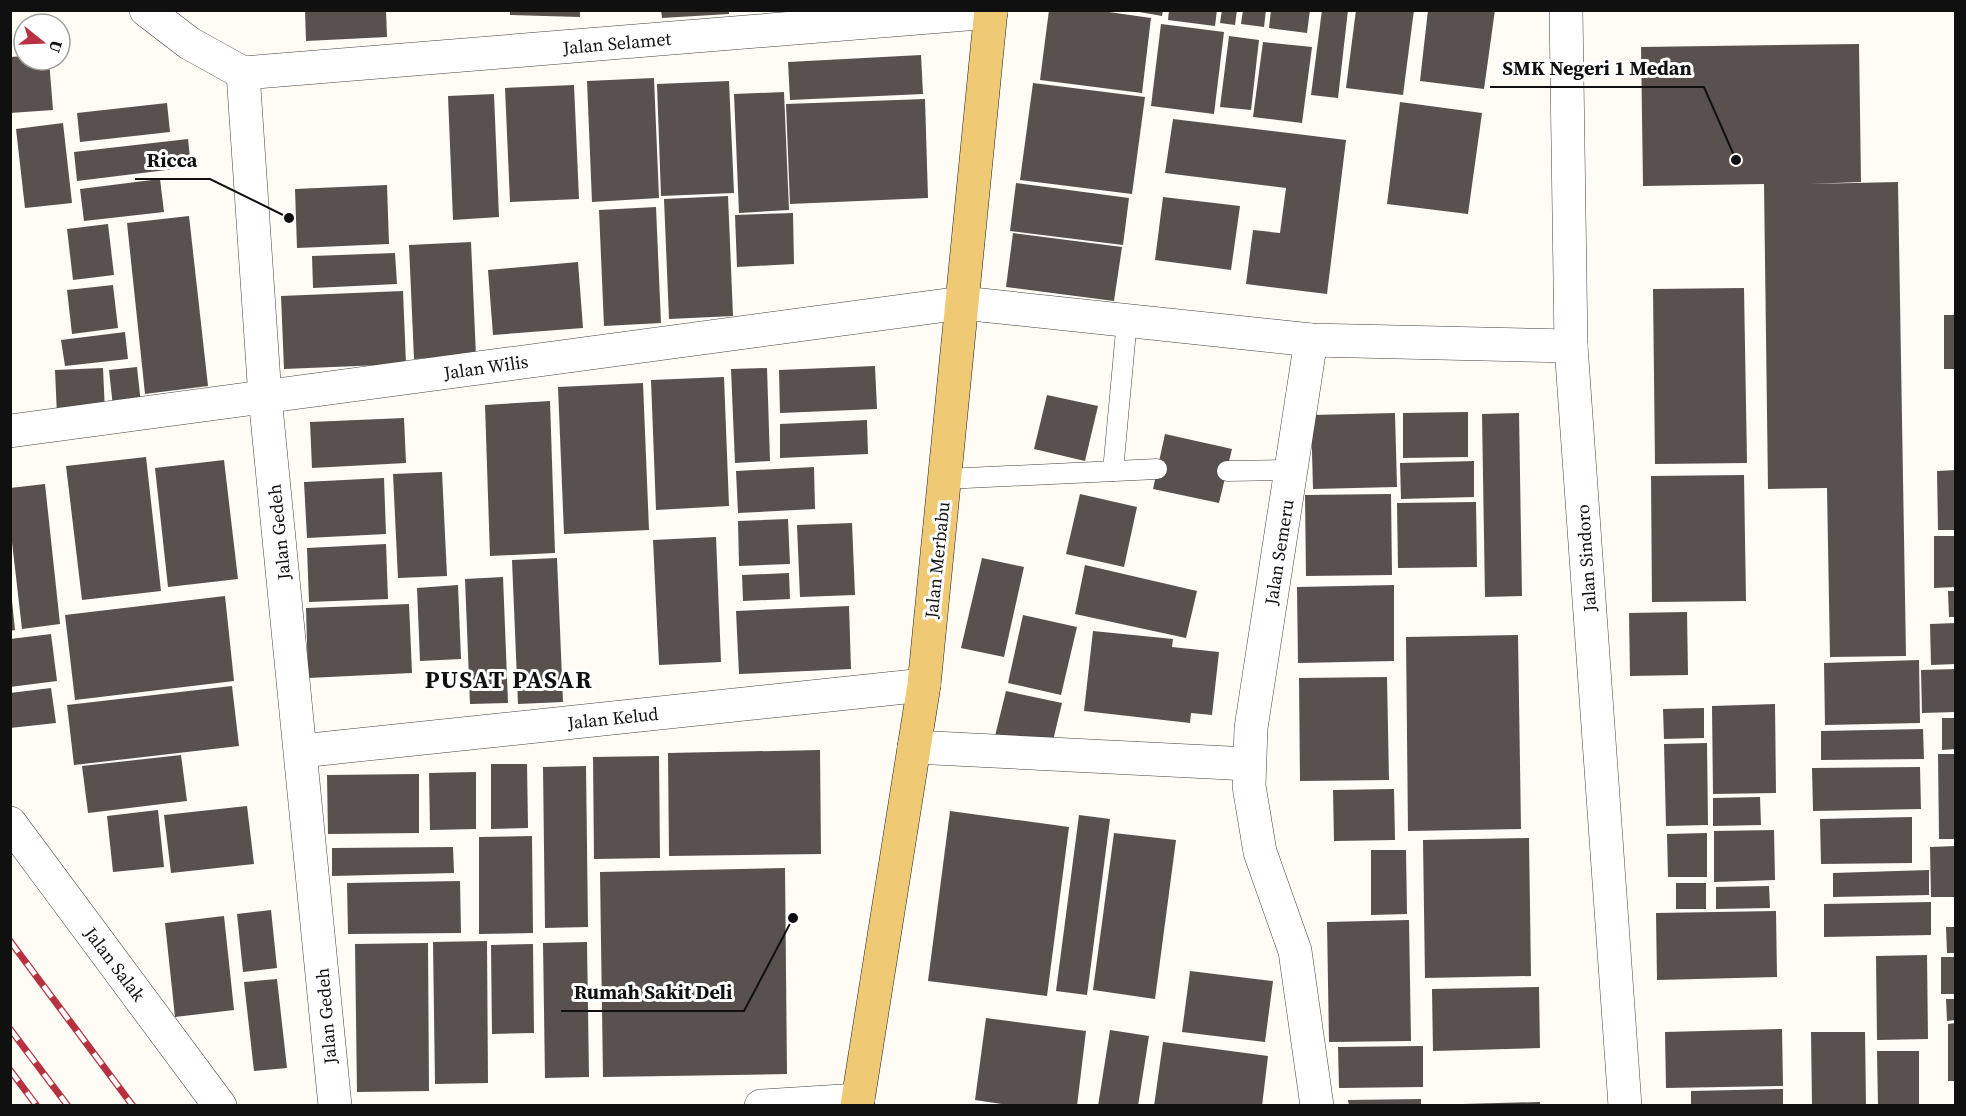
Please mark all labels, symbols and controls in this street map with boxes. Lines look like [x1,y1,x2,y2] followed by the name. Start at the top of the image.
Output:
[12,12,72,72] north arrow
[561,26,672,60] street label: Jalan Selamet
[44,38,69,56] text: U
[1490,49,1704,87] callout: SMK Negeri 1 Medan
[1502,54,1692,82] text: SMK Negeri 1 Medan
[135,141,210,179] callout: Ricca
[147,146,198,174] text: Ricca
[441,349,530,385] street label: Jalan Wilis
[262,483,297,582] street label: Jalan Gedeh
[1258,497,1300,608] street label: Jalan Semeru
[918,500,956,621] street label: Jalan Merbabu
[1570,503,1602,614] street label: Jalan Sindoro
[425,663,593,696] district label: PUSAT PASAR
[565,701,660,735] street label: Jalan Kelud
[78,921,151,1007] street label: Jalan Salak
[309,967,343,1066] street label: Jalan Gedeh
[561,973,744,1011] callout: Rumah Sakit Deli
[574,978,732,1006] text: Rumah Sakit Deli

